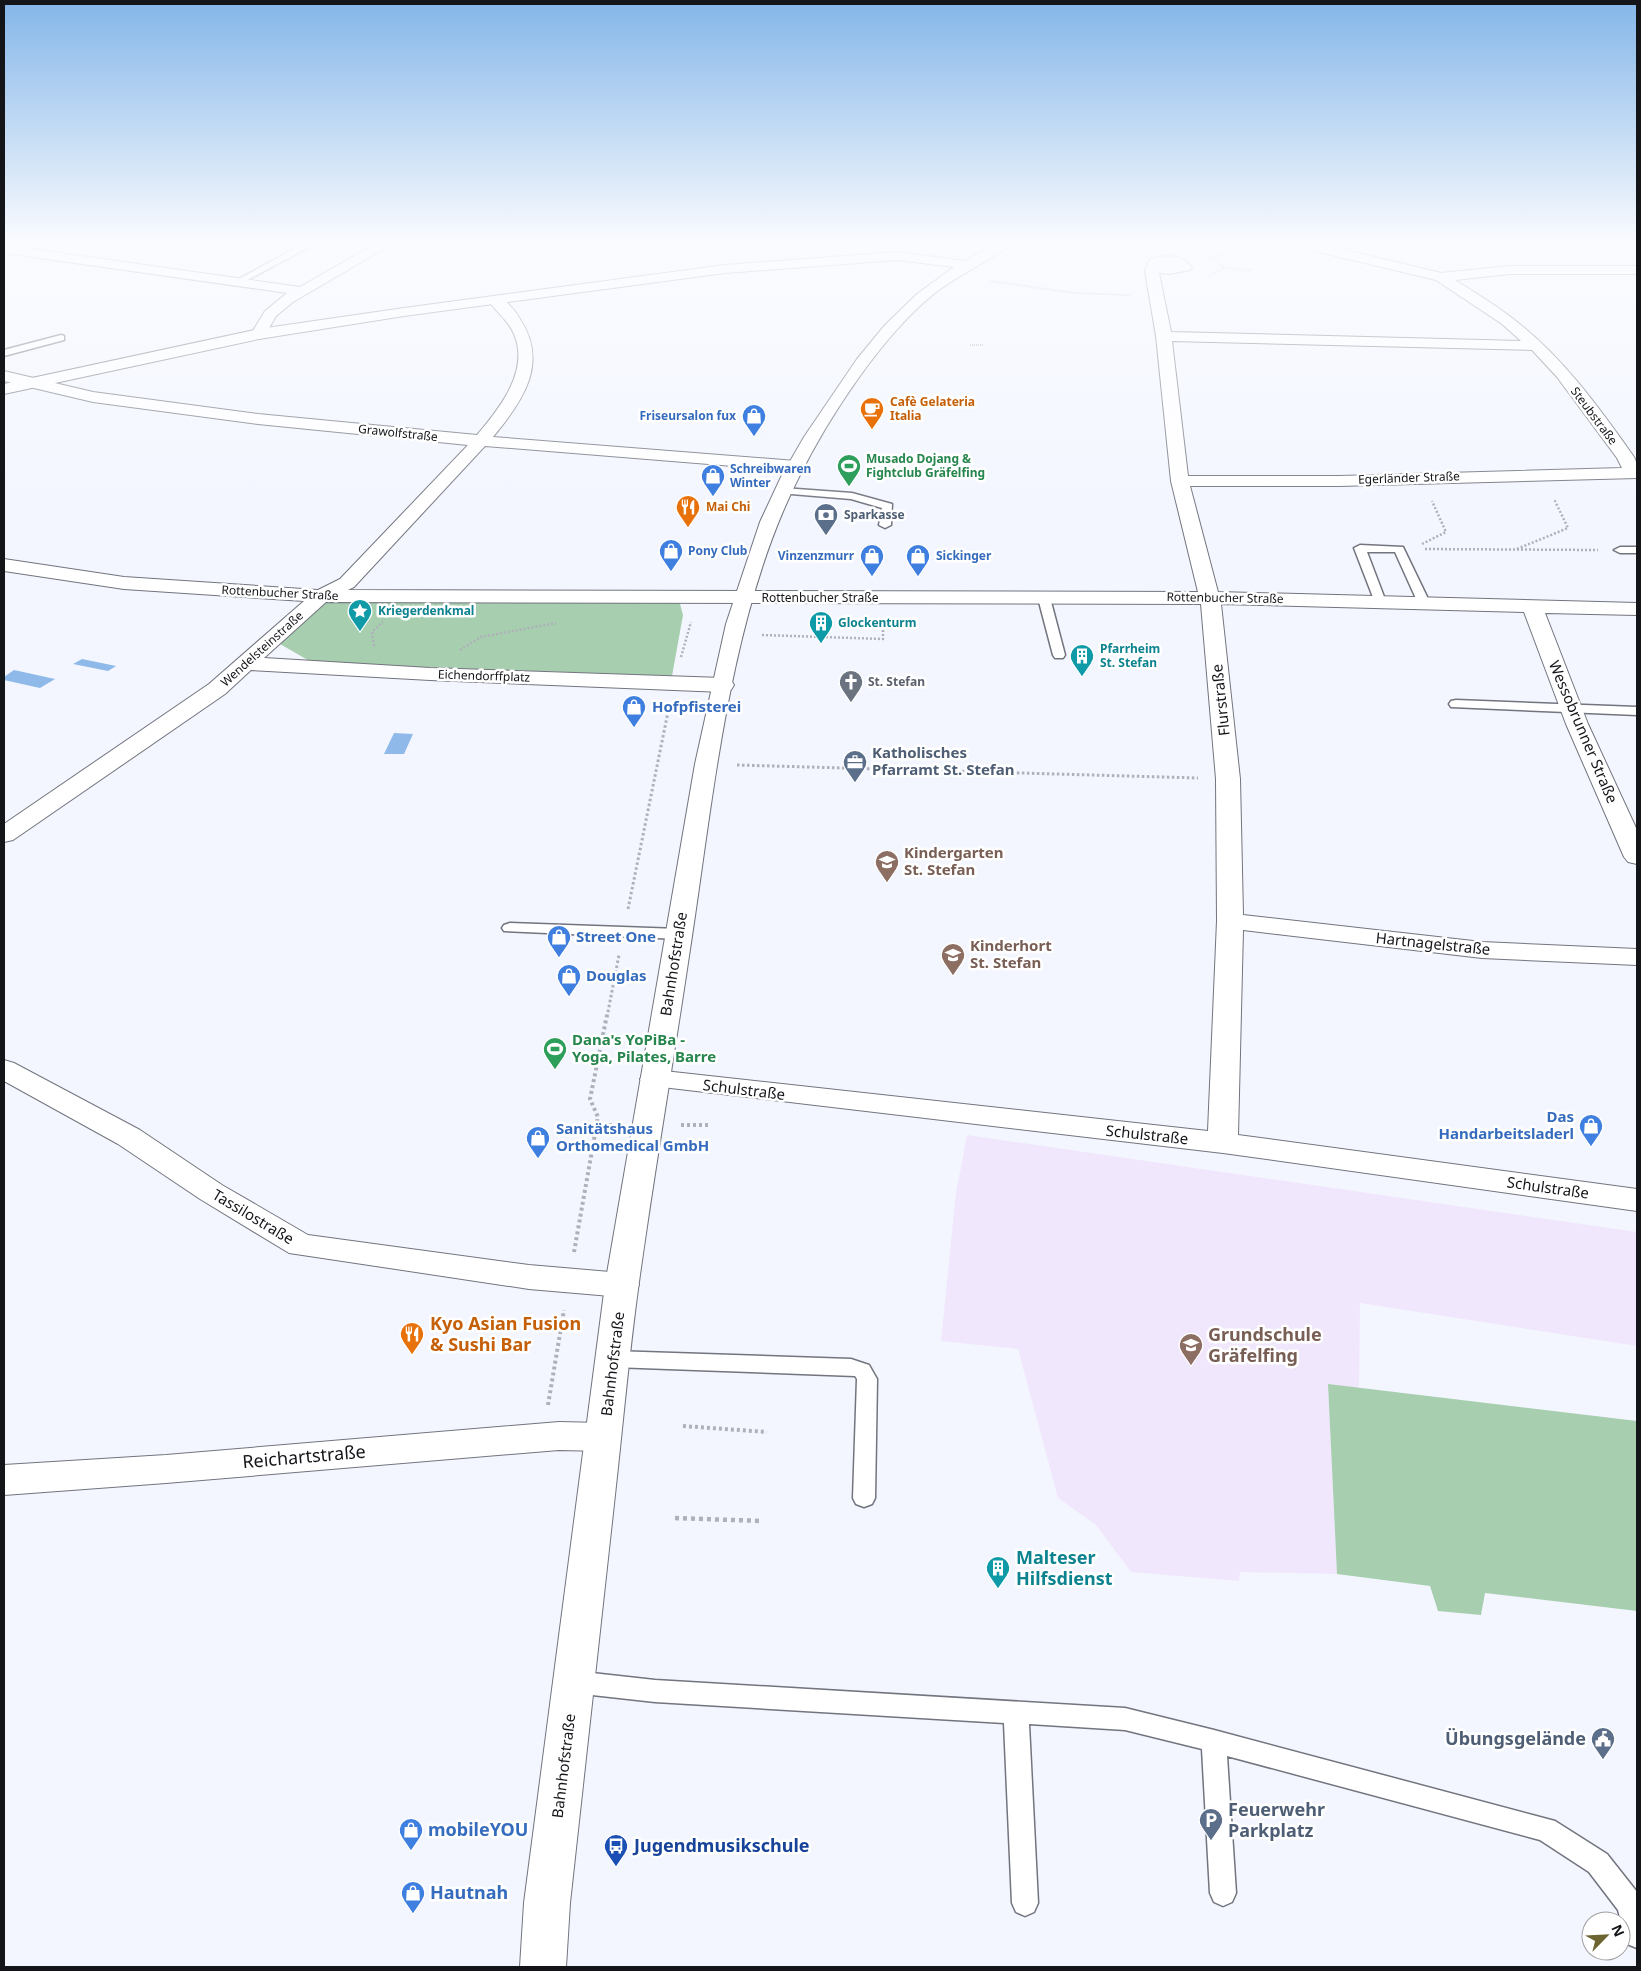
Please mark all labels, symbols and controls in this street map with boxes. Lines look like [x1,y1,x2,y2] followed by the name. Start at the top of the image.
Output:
[1567,383,1622,448] street label: Steubstraße
[890,393,975,424] place label: Cafè Gelateria Italia
[859,396,885,430] cafe icon: Cafè Gelateria Italia
[741,403,767,437] shop icon: Friseursalon fux
[640,407,736,424] place label: Friseursalon fux
[357,420,439,445] street label: Grawolfstraße
[866,450,985,481] place label: Musado Dojang & Fightclub Gräfelfing
[836,453,862,487] sports icon: Musado Dojang & Fightclub Gräfelfing
[730,460,811,491] place label: Schreibwaren Winter
[700,463,726,497] shop icon: Schreibwaren Winter
[1358,467,1460,488] street label: Egerländer Straße
[675,494,701,528] restaurant icon: Mai Chi
[706,498,750,515] place label: Mai Chi
[813,502,839,536] bank icon: Sparkasse
[844,506,905,523] place label: Sparkasse
[658,538,684,572] shop icon: Pony Club
[688,542,748,559] place label: Pony Club
[859,543,885,577] shop icon: Vinzenzmurr
[905,543,931,577] shop icon: Sickinger
[778,547,855,564] place label: Vinzenzmurr
[936,547,992,564] place label: Sickinger
[221,581,339,604] street label: Rottenbucher Straße
[1166,588,1284,607] street label: Rottenbucher Straße
[761,589,879,606] street label: Rottenbucher Straße
[347,598,373,632] place icon: Kriegerdenkmal
[378,602,474,619] place label: Kriegerdenkmal
[217,607,307,690] street label: Wendelsteinstraße
[808,610,834,644] building icon: Glockenturm
[838,614,916,631] place label: Glockenturm
[1100,640,1160,671] place label: Pfarrheim St. Stefan
[1069,643,1095,677] building icon: Pfarrheim St. Stefan
[1545,657,1623,806] street label: Wessobrunner Straße
[1206,663,1234,737] street label: Flurstraße
[438,665,531,686] street label: Eichendorffplatz
[838,669,864,703] church icon: St. Stefan
[868,673,925,690] place label: St. Stefan
[621,694,647,728] shop icon: Hofpfisterei
[652,696,741,716] place label: Hofpfisterei
[872,742,1014,779] place label: Katholisches Pfarramt St. Stefan
[842,749,868,783] office icon: Katholisches Pfarramt St. Stefan
[904,842,1004,879] place label: Kindergarten St. Stefan
[874,849,900,883] school or university icon: Kindergarten St. Stefan
[655,910,691,1017] street label: Bahnhofstraße
[546,924,572,958] shop icon: Street One
[576,926,656,946] place label: Street One
[1375,927,1491,959] street label: Hartnagelstraße
[970,935,1052,972] place label: Kinderhort St. Stefan
[940,942,966,976] school or university icon: Kinderhort St. Stefan
[556,963,582,997] shop icon: Douglas
[586,965,647,985] place label: Douglas
[572,1029,716,1066] place label: Dana's YoPiBa - Yoga, Pilates, Barre
[542,1036,568,1070] sports icon: Dana's YoPiBa - Yoga, Pilates, Barre
[702,1074,786,1104] street label: Schulstraße
[1439,1106,1574,1143] place label: Das Handarbeitsladerl
[1578,1113,1604,1147] shop icon: Das Handarbeitsladerl
[556,1118,709,1155] place label: Sanitätshaus Orthomedical GmbH
[1105,1120,1189,1148] street label: Schulstraße
[525,1125,551,1159] shop icon: Sanitätshaus Orthomedical GmbH
[1506,1171,1590,1203] street label: Schulstraße
[209,1184,298,1248] street label: Tassilostraße
[430,1311,581,1356] place label: Kyo Asian Fusion & Sushi Bar
[596,1311,628,1417] street label: Bahnhofstraße
[399,1321,425,1355] restaurant icon: Kyo Asian Fusion & Sushi Bar
[1208,1322,1322,1367] place label: Grundschule Gräfelfing
[1178,1332,1204,1366] school or university icon: Grundschule Gräfelfing
[241,1439,367,1473] street label: Reichartstraße
[1016,1545,1113,1590] place label: Malteser Hilfsdienst
[985,1555,1011,1589] building icon: Malteser Hilfsdienst
[547,1713,579,1819] street label: Bahnhofstraße
[1445,1726,1586,1750] place label: Übungsgelände
[1590,1726,1616,1760] public building icon: Übungsgelände
[1228,1797,1325,1842] place label: Feuerwehr Parkplatz
[1198,1807,1224,1841] parking icon: Feuerwehr Parkplatz
[398,1817,424,1851] shop icon: mobileYOU
[428,1817,528,1841] place label: mobileYOU
[603,1833,629,1867] bus stop icon: Jugendmusikschule
[632,1833,810,1857] place label: Jugendmusikschule
[400,1880,426,1914] shop icon: Hautnah
[430,1880,508,1904] place label: Hautnah
[1581,1911,1631,1961] north arrow
[1607,1921,1629,1940] text: N

